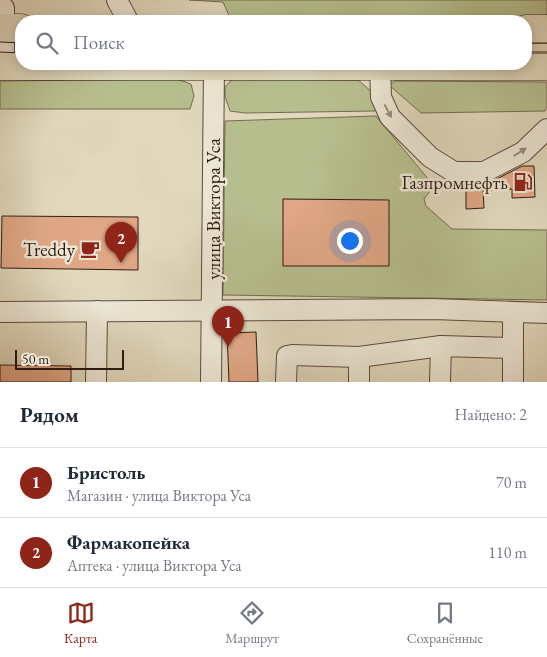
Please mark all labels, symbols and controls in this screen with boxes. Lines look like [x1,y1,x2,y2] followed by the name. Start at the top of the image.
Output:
[15,15,532,70] search box
[33,29,61,57] icon: search
[73,30,125,55] text: Поиск
[383,104,392,117] one-way arrow
[201,138,226,280] street label: улица Виктора Уса
[513,148,527,157] one-way arrow
[401,170,508,195] place label: Газпромнефть
[512,171,534,193] fuel station icon: Газпромнефть
[105,222,137,263] pin: 2
[337,228,363,254] your location
[23,237,76,262] place label: Treddy
[79,238,101,260] cafe icon: Treddy
[212,306,244,347] pin: 1
[15,347,124,370] scale bar
[22,350,49,368] text: 50 m
[20,401,79,428] text: Рядом
[455,404,527,425] text: Найдено: 2
[67,460,145,485] text: Бристоль
[32,472,40,493] text: 1
[496,472,527,493] text: 70 m
[67,485,251,506] text: Магазин · улица Виктора Уса
[67,530,190,555] text: Фармакопейка
[32,542,40,563] text: 2
[488,542,527,563] text: 110 m
[67,555,242,576] text: Аптека · улица Виктора Уса
[64,599,97,647] tab: Карта
[225,599,279,647] tab: Маршрут
[407,599,483,647] tab: Сохранённые

